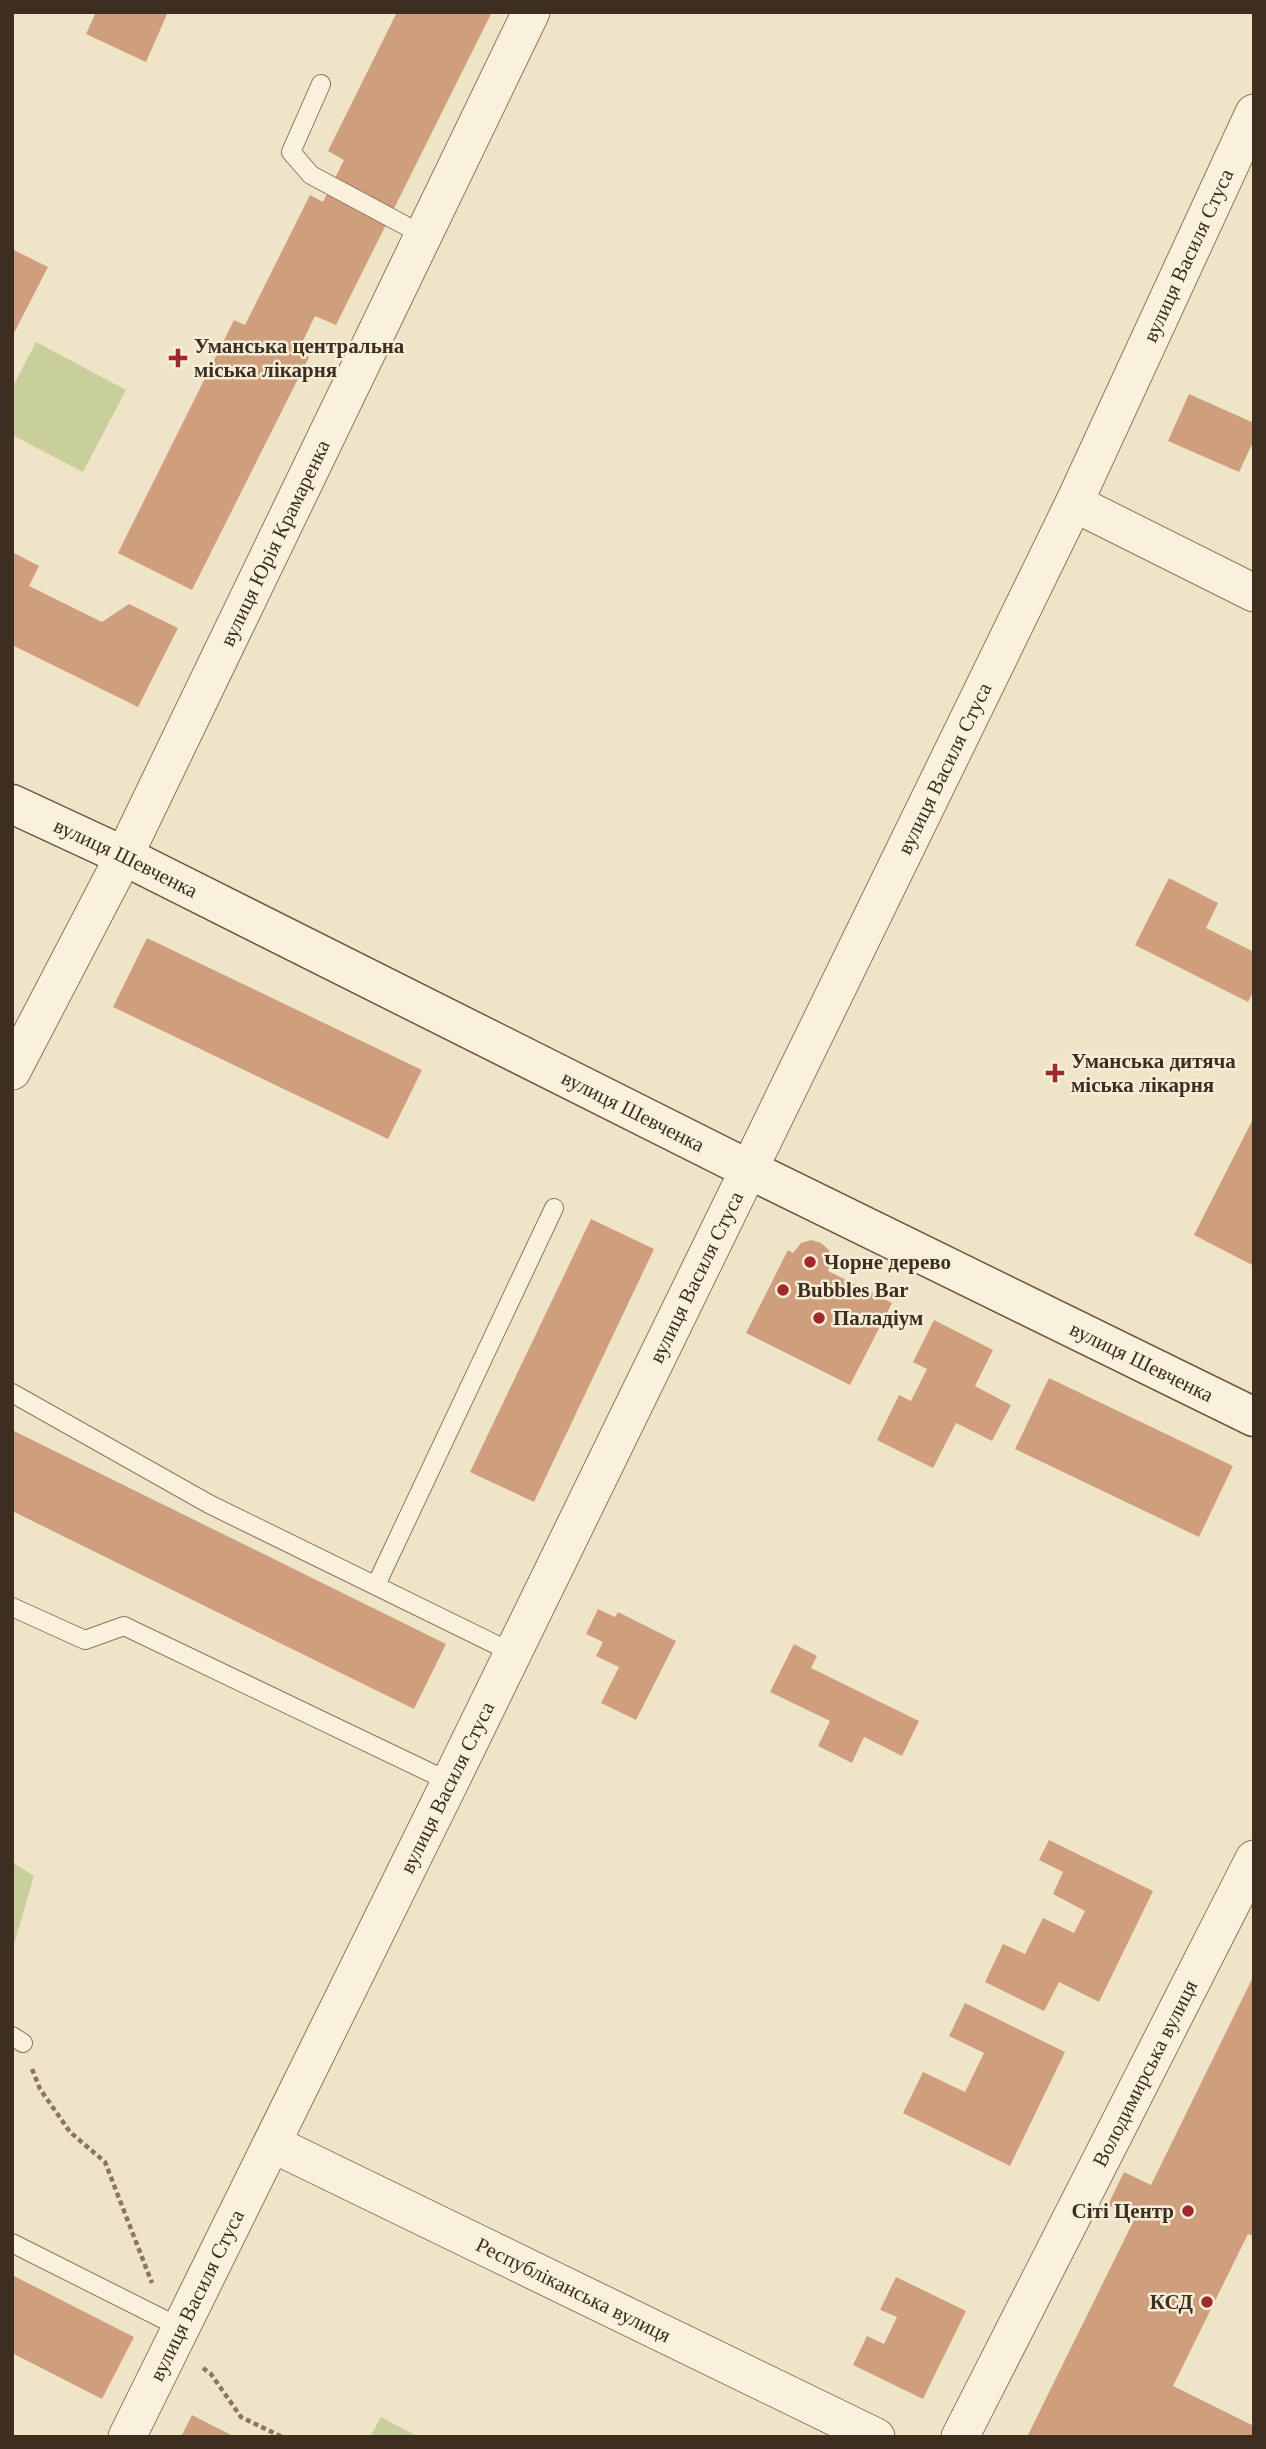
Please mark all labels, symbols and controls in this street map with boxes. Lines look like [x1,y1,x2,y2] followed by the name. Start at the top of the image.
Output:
[1138,164,1239,346] street label: вулиця Василя Стуса
[194,334,405,382] place label: Уманська центральна міська лікарня
[168,348,188,368] marker: Уманська центральна міська лікарня
[215,435,335,650] street label: вулиця Юрія Крамаренка
[892,678,997,858] street label: вулиця Василя Стуса
[50,813,202,903] street label: вулиця Шевченка
[1071,1049,1236,1097] place label: Уманська дитяча міська лікарня
[1045,1063,1065,1083] marker: Уманська дитяча міська лікарня
[558,1065,709,1157] street label: вулиця Шевченка
[644,1187,749,1367] street label: вулиця Василя Стуса
[824,1250,951,1274] place label: Чорне дерево
[802,1254,818,1270] marker: Чорне дерево
[797,1278,908,1302] place label: Bubbles Bar
[775,1282,791,1298] marker: Bubbles Bar
[833,1306,923,1330] place label: Паладіум
[811,1310,827,1326] marker: Паладіум
[1066,1317,1218,1407] street label: вулиця Шевченка
[395,1697,500,1877] street label: вулиця Василя Стуса
[1087,1976,1203,2171] street label: Володимирська вулиця
[1072,2199,1174,2223] place label: Сіті Центр
[1180,2203,1196,2219] marker: Сіті Центр
[145,2205,250,2385] street label: вулиця Василя Стуса
[472,2232,675,2348] street label: Республіканська вулиця
[1150,2290,1194,2314] place label: КСД
[1199,2294,1215,2310] marker: КСД

